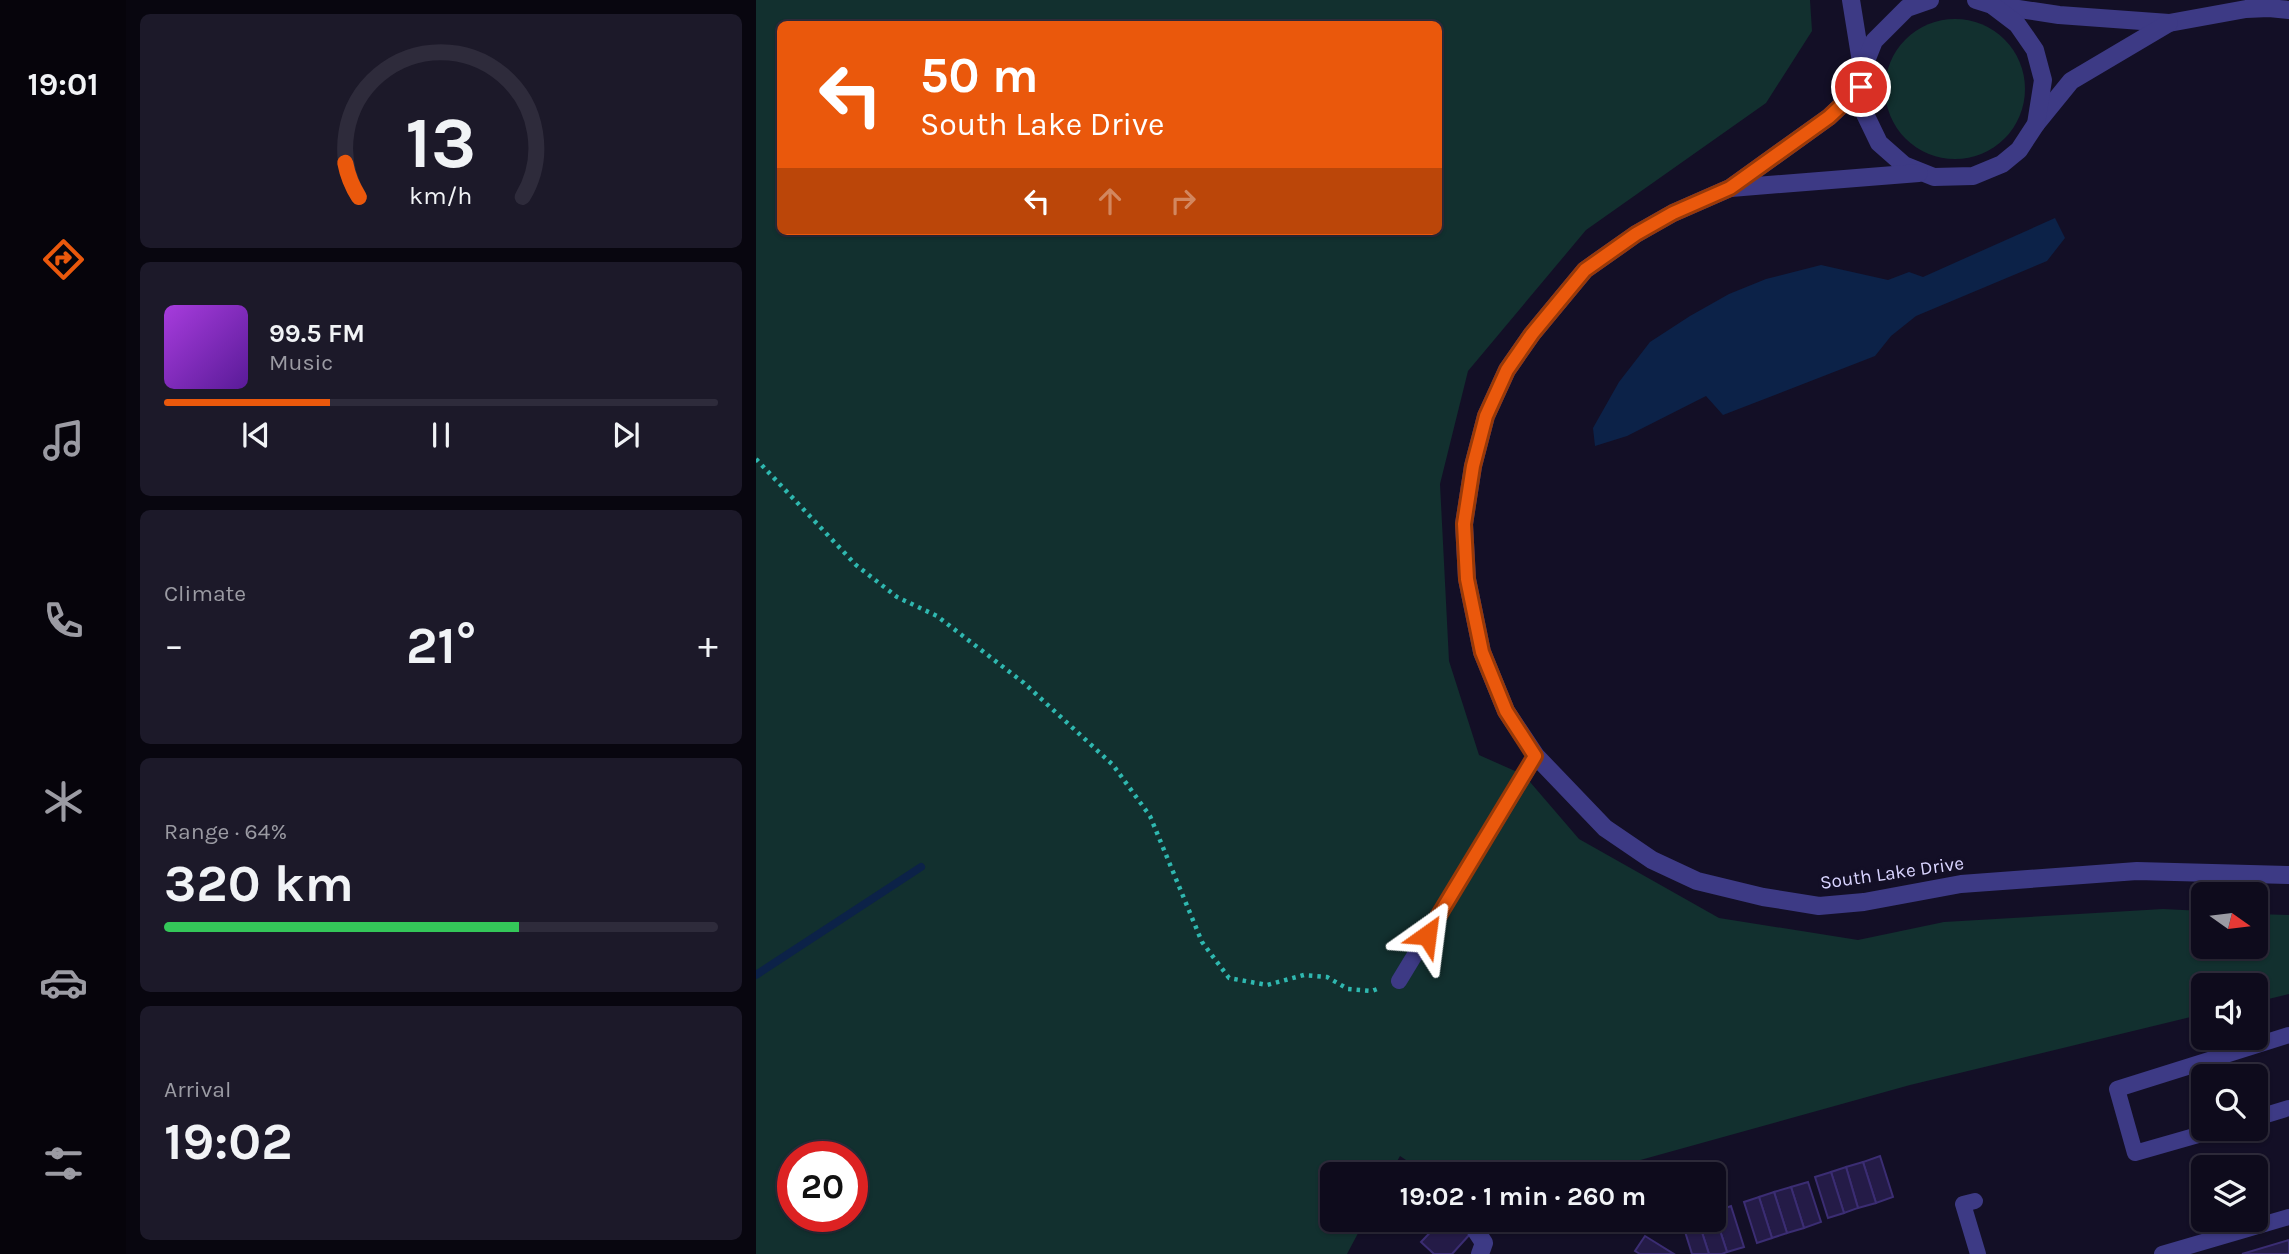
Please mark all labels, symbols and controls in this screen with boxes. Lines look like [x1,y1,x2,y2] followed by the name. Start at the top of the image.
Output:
[920,47,1038,104] text: 50 m
[805,49,896,140] icon: left
[1831,57,1891,117] pin
[27,66,99,103] text: 19:01
[1842,68,1880,106] icon: arrive
[405,100,477,185] text: 13
[920,106,1165,143] text: South Lake Drive
[409,181,473,210] text: km/h
[1018,182,1056,220] icon: left
[1091,182,1129,220] icon: ahead
[1164,182,1202,220] icon: right
[39,235,88,284] icon: directions
[269,318,365,349] text: 99.5 FM
[269,349,333,376] text: Music
[39,416,88,465] icon: music
[237,416,275,454] icon: previous
[422,416,460,454] icon: pause
[607,416,645,454] icon: next
[164,580,246,607] text: Climate
[39,596,88,645] icon: phone
[406,615,476,676] text: 21°
[164,623,184,668] text: −
[698,623,718,668] text: +
[39,777,88,826] icon: climate
[164,818,287,845] text: Range · 64%
[1819,852,1965,894] street label: South Lake Drive
[164,853,354,914] text: 320 km
[2191,882,2268,959] north arrow
[2191,882,2268,1232] map controls
[1390,898,1464,972] position arrow
[39,958,88,1007] icon: car
[2191,973,2268,1050] button: sound
[2191,1064,2268,1141] button: search
[164,1076,231,1103] text: Arrival
[164,1111,293,1172] text: 19:02
[39,1139,88,1188] icon: filters
[777,1141,868,1232] speed limit sign: 20
[2191,1155,2268,1232] button: layers
[1400,1181,1646,1212] text: 19:02 · 1 min · 260 m

